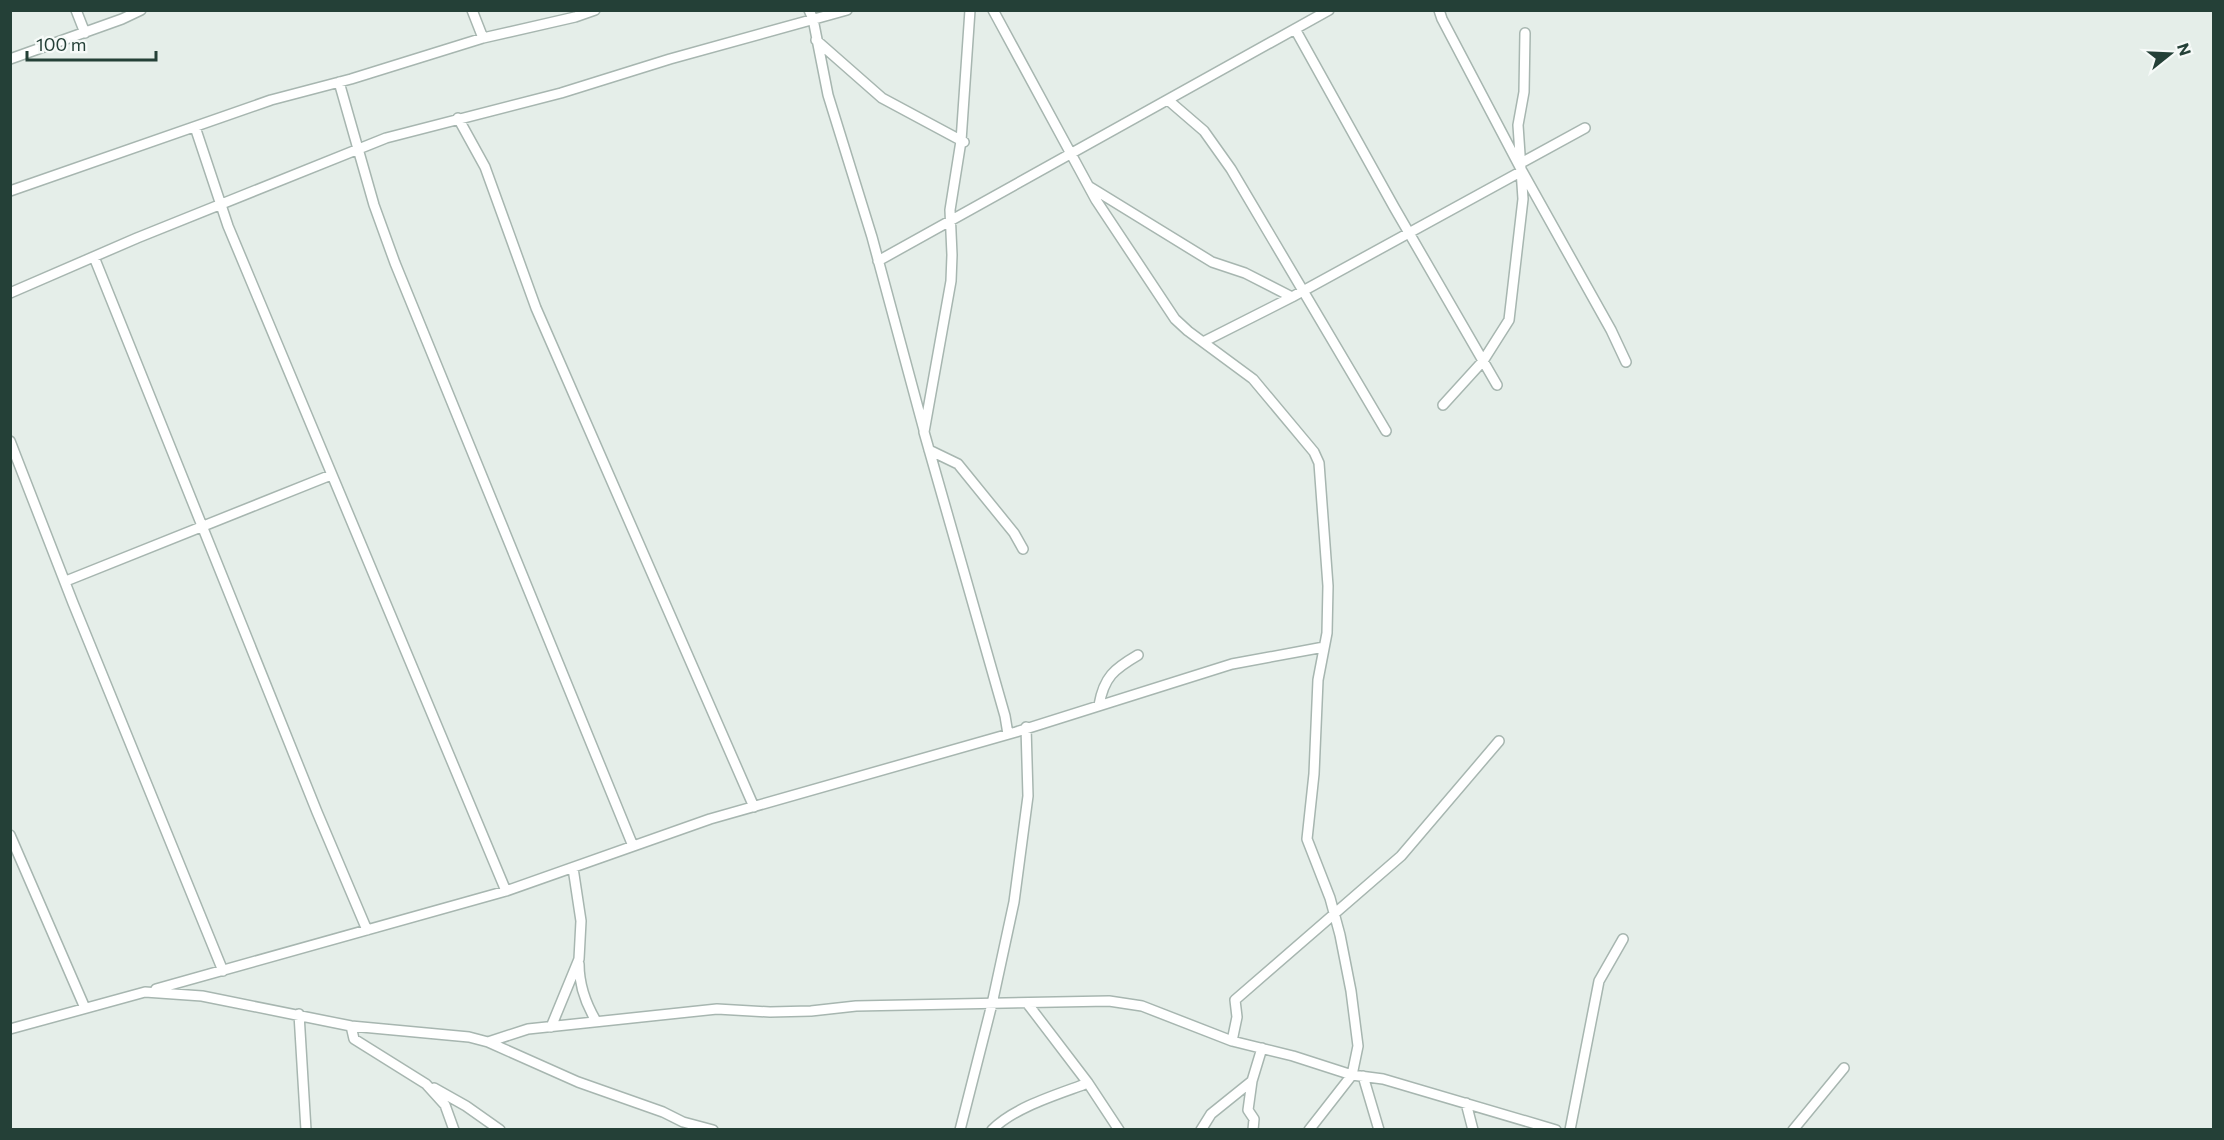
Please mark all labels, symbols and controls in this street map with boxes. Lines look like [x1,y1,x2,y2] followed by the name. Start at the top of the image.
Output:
[27,24,156,62] scale bar
[2140,24,2200,84] north arrow
[36,33,86,55] text: 100 m
[2174,41,2196,58] text: N

